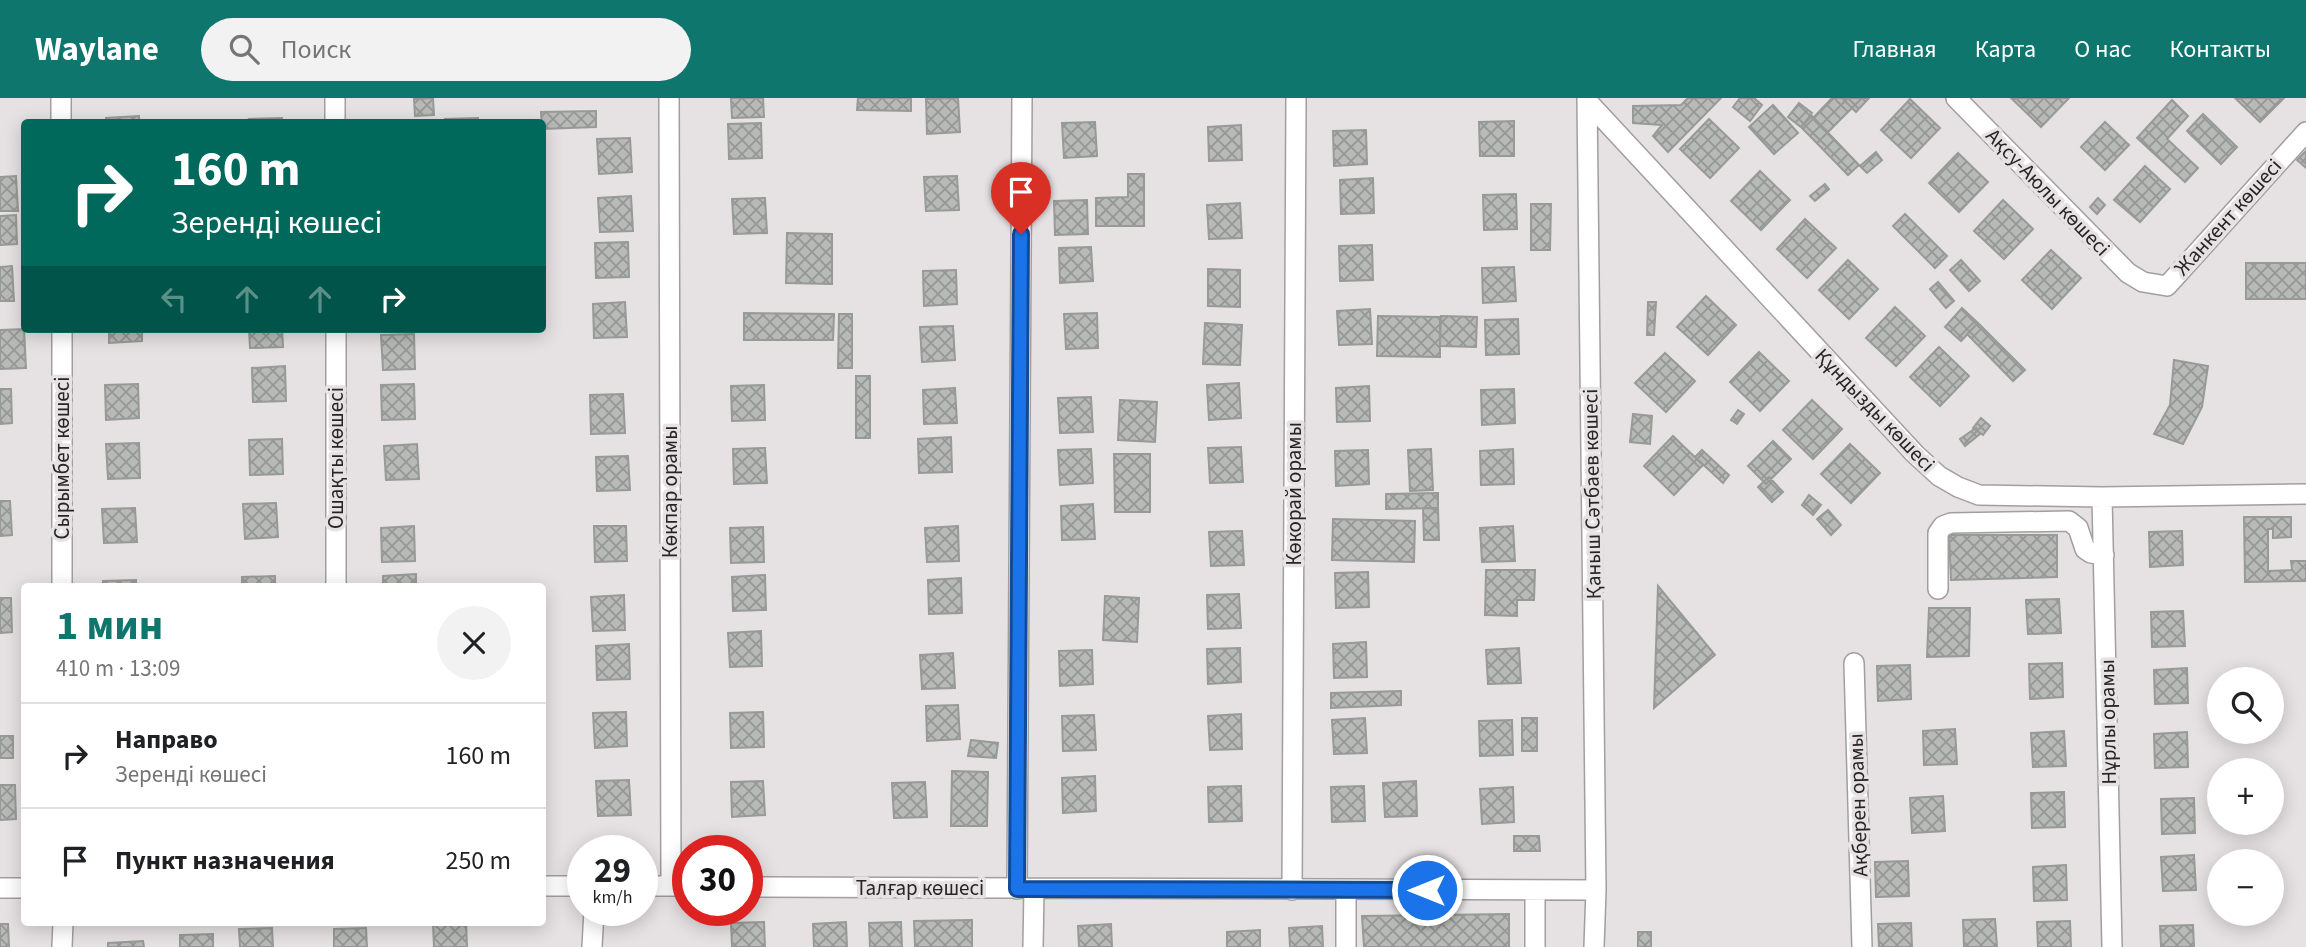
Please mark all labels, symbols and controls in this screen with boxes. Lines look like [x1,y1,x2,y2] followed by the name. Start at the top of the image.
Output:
[201,18,691,81] search box
[35,26,159,73] text: Waylane
[225,30,263,68] icon: search
[281,31,351,68] text: Поиск
[1852,32,1937,67] text: Главная
[1975,32,2036,67] text: Карта
[2074,32,2131,67] text: О нас
[2169,32,2271,67] text: Контакты
[1979,121,2117,263] street label: Ақсу-Аюлы көшесі
[171,135,300,205] text: 160 m
[56,147,147,238] icon: right
[2167,152,2289,282] street label: Жанкент көшесі
[991,162,1051,234] pin
[1002,173,1040,211] icon: arrive
[171,200,382,246] text: Зеренді көшесі
[155,280,193,318] icon: left
[228,280,266,318] icon: ahead
[301,280,339,318] icon: ahead
[374,280,412,318] icon: right
[1808,341,1942,479] street label: Құндызды көшесі
[47,376,77,540] street label: Сырымбет көшесі
[321,387,351,529] street label: Ошақты көшесі
[1575,388,1609,600] street label: Қаныш Сәтбаев көшесі
[1279,422,1309,566] street label: Көкорай орамы
[655,426,685,558] street label: Көкпар орамы
[56,596,163,656] text: 1 мин
[437,606,511,680] button: close
[56,652,180,685] text: 410 m · 13:09
[2092,659,2124,785] street label: Нұрлы орамы
[2207,667,2284,926] map controls
[2207,667,2284,744] button: search
[115,721,218,758] text: Направо
[1841,733,1875,877] street label: Ақберен орамы
[56,737,94,775] icon: right
[445,737,511,774] text: 160 m
[115,758,267,791] text: Зеренді көшесі
[2207,758,2284,835] button: +
[672,835,763,926] speed limit sign: 30
[56,842,94,880] icon: arrive
[115,842,335,879] text: Пункт назначения
[445,842,511,879] text: 250 m
[594,846,631,896] text: 29
[2207,849,2284,926] button: −
[1390,853,1464,927] position arrow
[856,873,984,903] street label: Талғар көшесі
[593,885,632,910] text: km/h

